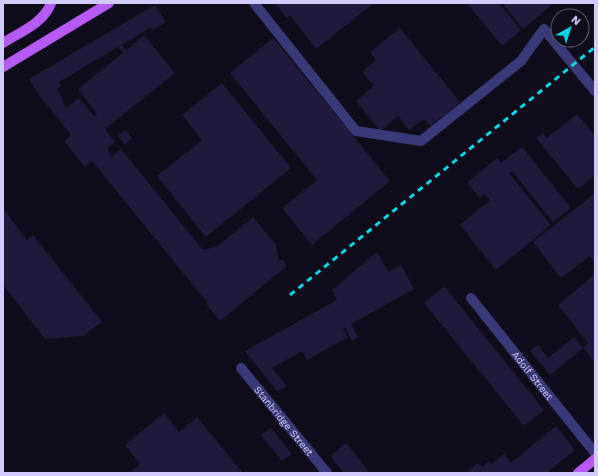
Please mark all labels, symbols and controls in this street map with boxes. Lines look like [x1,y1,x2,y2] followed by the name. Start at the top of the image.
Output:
[550,8,590,48] north arrow
[569,13,583,28] text: N
[510,349,556,403] street label: Adolf Street
[252,384,316,458] street label: Stanbridge Street

